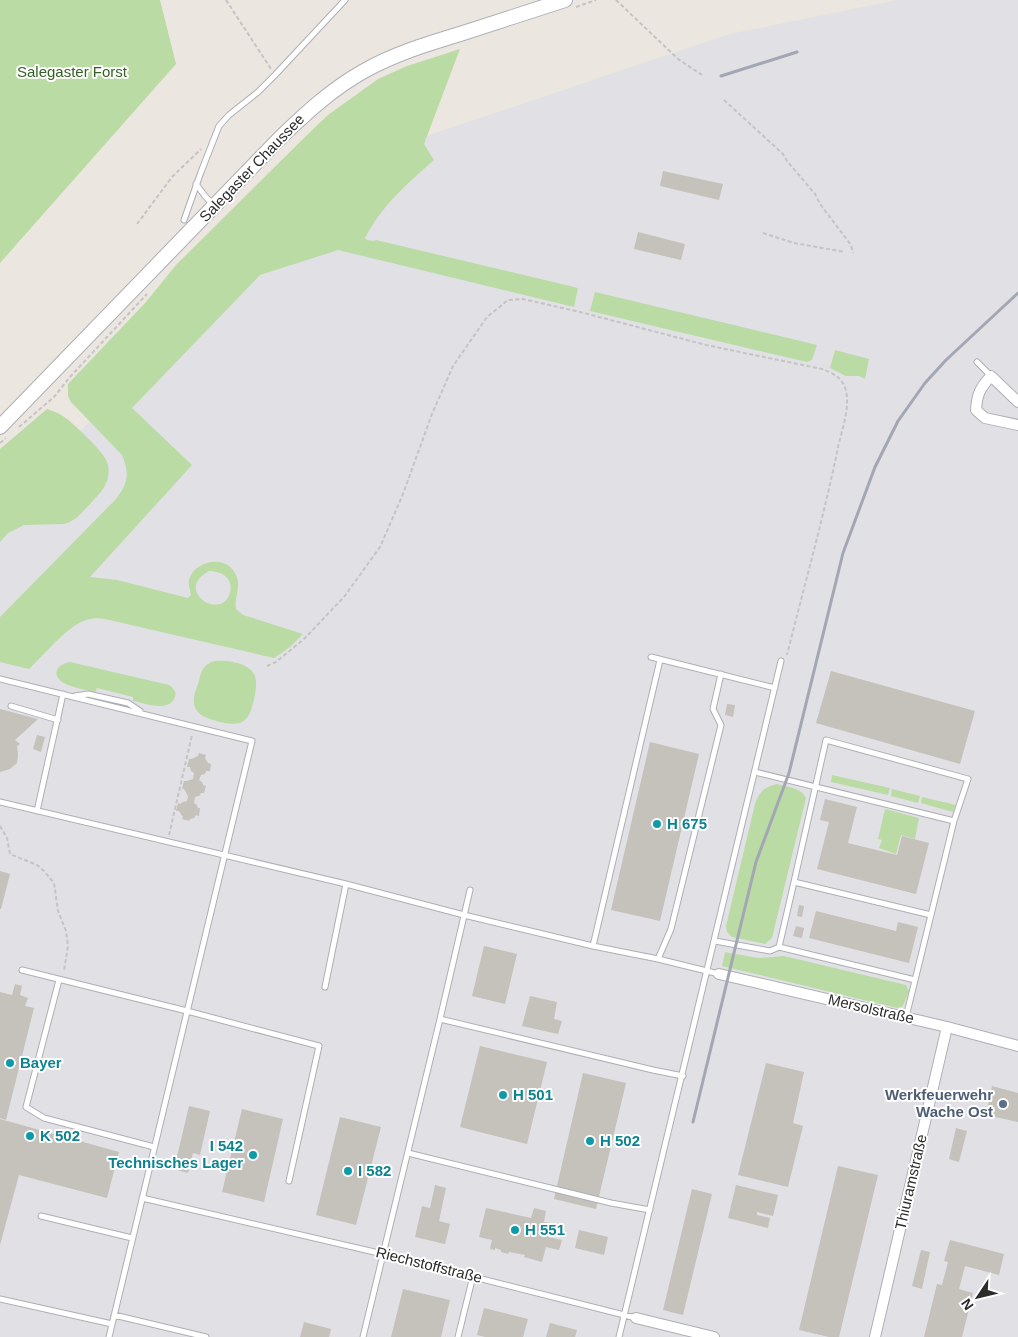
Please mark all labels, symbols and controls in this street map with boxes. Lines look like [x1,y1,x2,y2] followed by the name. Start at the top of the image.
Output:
[17,63,128,80] park label: Salegaster Forst
[196,110,308,225] street label: Salegaster Chaussee
[667,815,707,832] place label: H 675
[651,818,663,830] marker: H 675
[827,990,916,1027] street label: Mersolstraße
[20,1054,62,1071] place label: Bayer
[4,1057,16,1069] marker: Bayer
[513,1086,553,1103] place label: H 501
[885,1086,993,1120] place label: Werkfeuerwehr Wache Ost
[497,1089,509,1101] marker: H 501
[997,1098,1009,1110] marker: Werkfeuerwehr Wache Ost
[40,1127,80,1144] place label: K 502
[24,1130,36,1142] marker: K 502
[600,1132,640,1149] place label: H 502
[891,1132,930,1231] street label: Thiuramstraße
[584,1135,596,1147] marker: H 502
[108,1137,243,1171] place label: I 542 Technisches Lager
[247,1149,259,1161] marker: I 542 Technisches Lager
[358,1162,391,1179] place label: I 582
[342,1165,354,1177] marker: I 582
[525,1221,565,1238] place label: H 551
[509,1224,521,1236] marker: H 551
[374,1243,484,1286] street label: Riechstoffstraße
[953,1272,1003,1322] north arrow
[958,1296,977,1313] text: N

